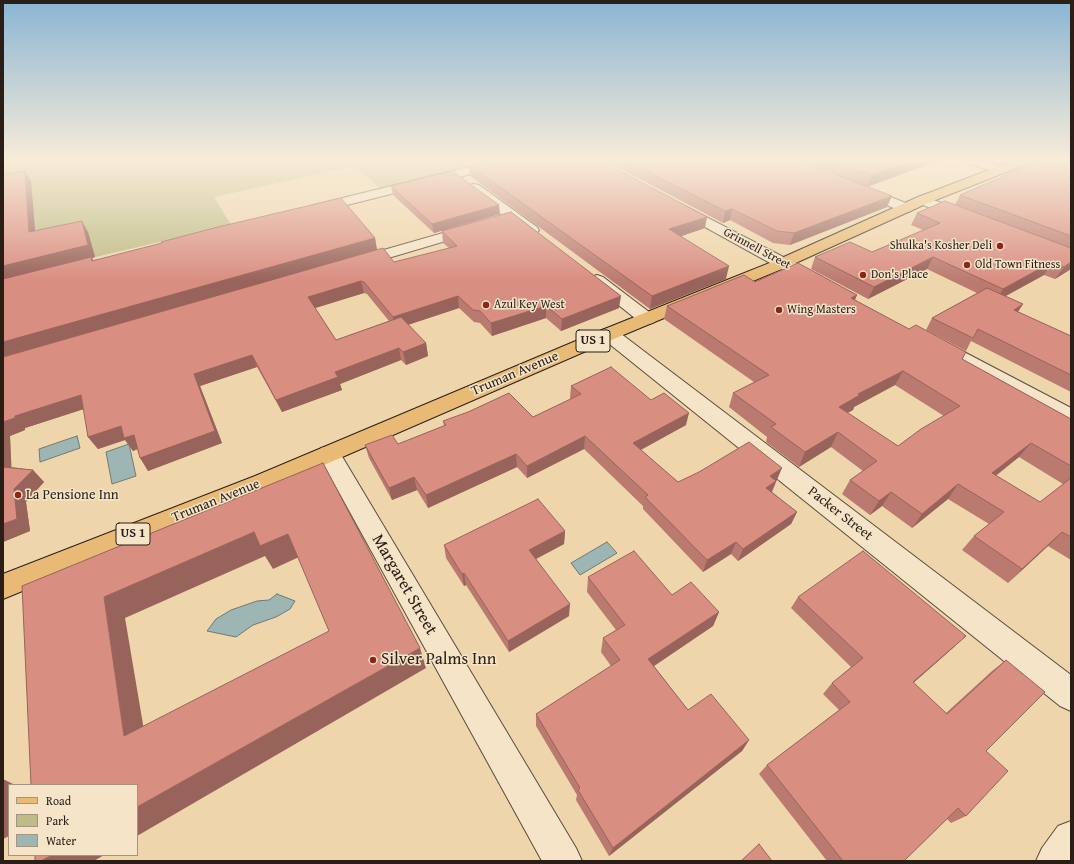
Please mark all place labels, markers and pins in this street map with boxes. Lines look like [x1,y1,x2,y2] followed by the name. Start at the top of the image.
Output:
[890,239,992,253] place label: Shulka's Kosher Deli
[995,241,1005,251] marker: Shulka's Kosher Deli
[975,258,1060,272] place label: Old Town Fitness
[962,260,972,270] marker: Old Town Fitness
[871,268,928,282] place label: Don's Place
[858,270,868,280] marker: Don's Place
[494,298,565,312] place label: Azul Key West
[481,300,491,310] marker: Azul Key West
[787,303,856,317] place label: Wing Masters
[774,305,784,315] marker: Wing Masters
[26,487,119,503] place label: La Pensione Inn
[13,490,23,500] marker: La Pensione Inn
[381,650,496,670] place label: Silver Palms Inn
[368,655,378,665] marker: Silver Palms Inn

